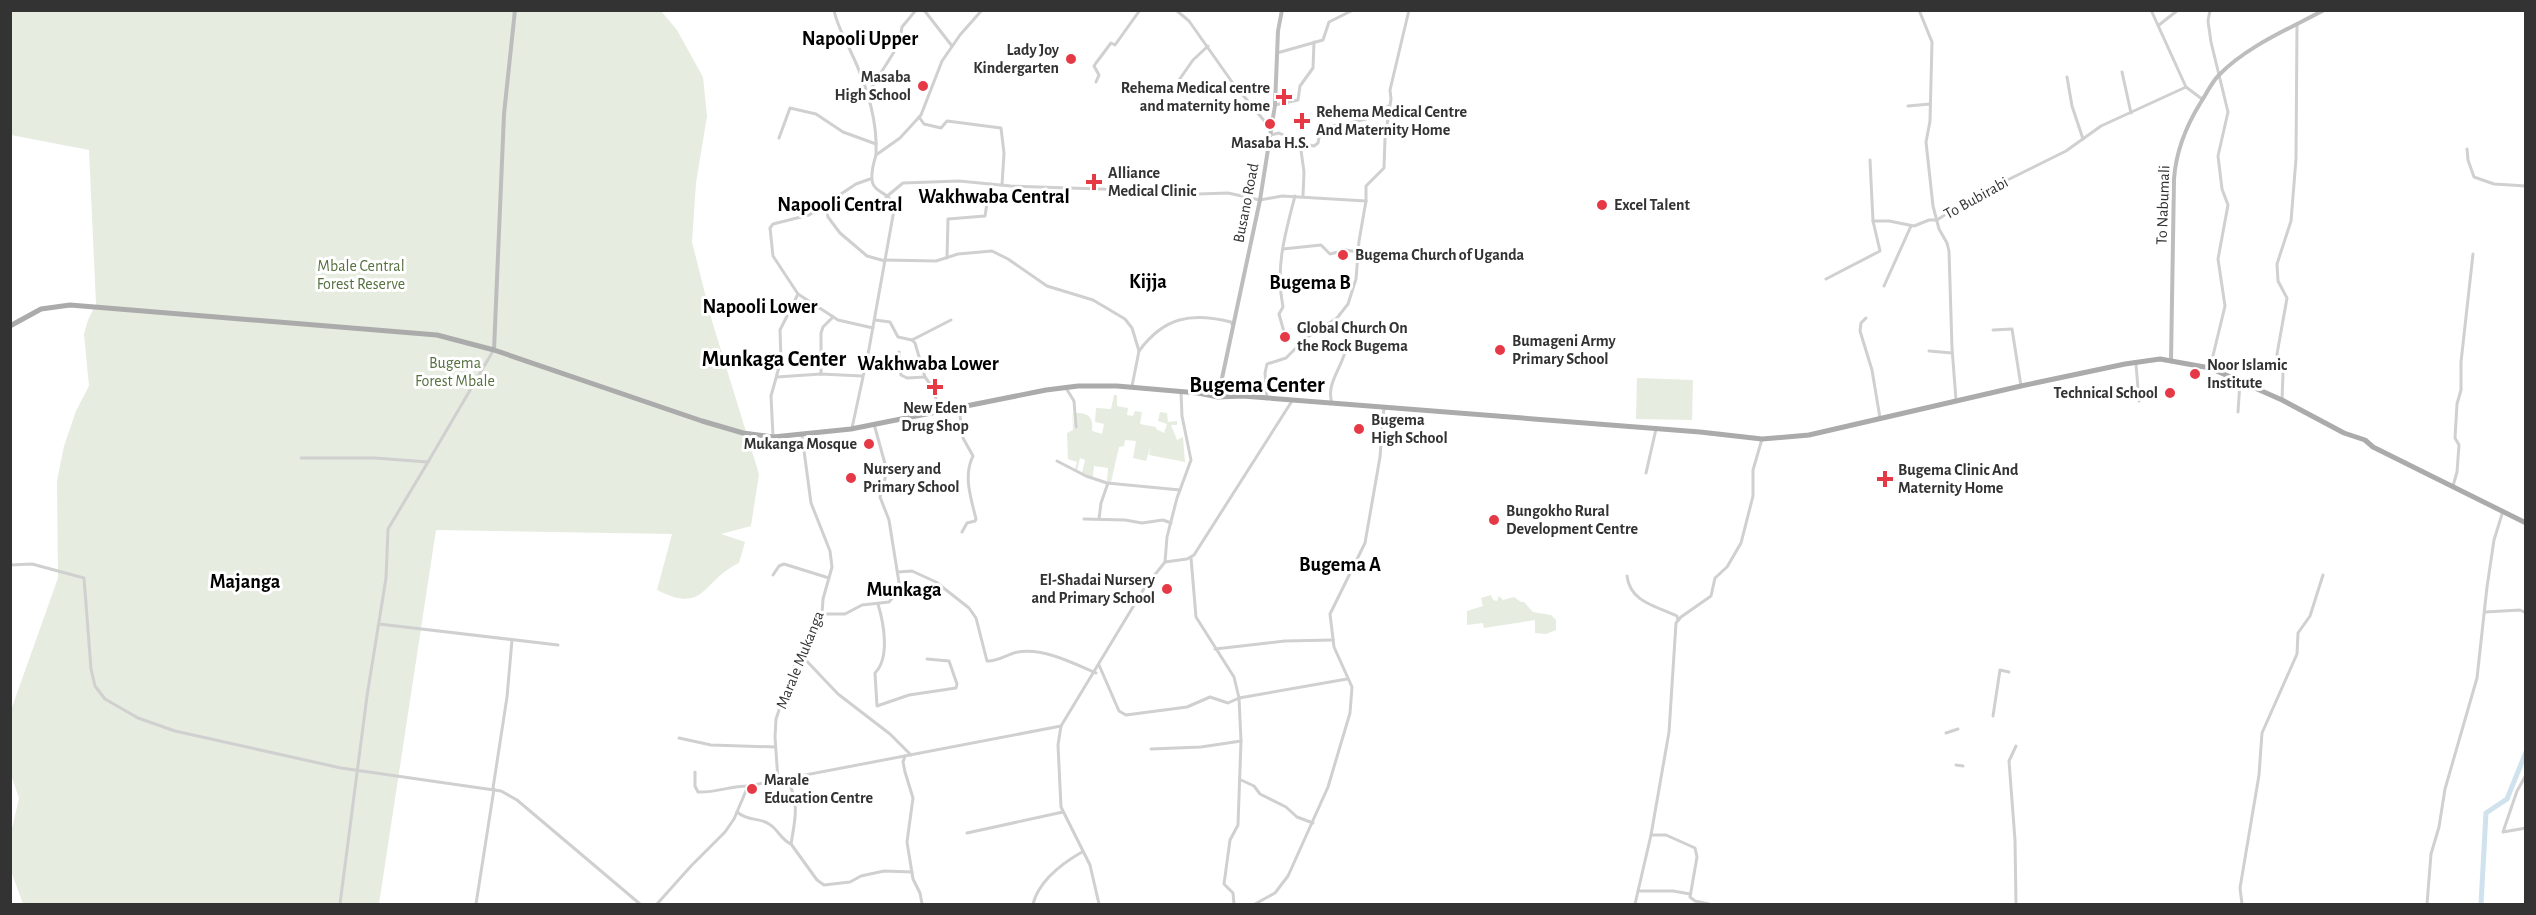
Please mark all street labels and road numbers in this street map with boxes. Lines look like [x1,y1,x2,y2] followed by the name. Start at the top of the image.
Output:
[1230,162,1262,244] street label: Busano Road
[2154,165,2172,245] street label: To Nabumali
[1941,174,2011,222] street label: To Bubirabi
[773,609,827,711] street label: Marale Mukanga

